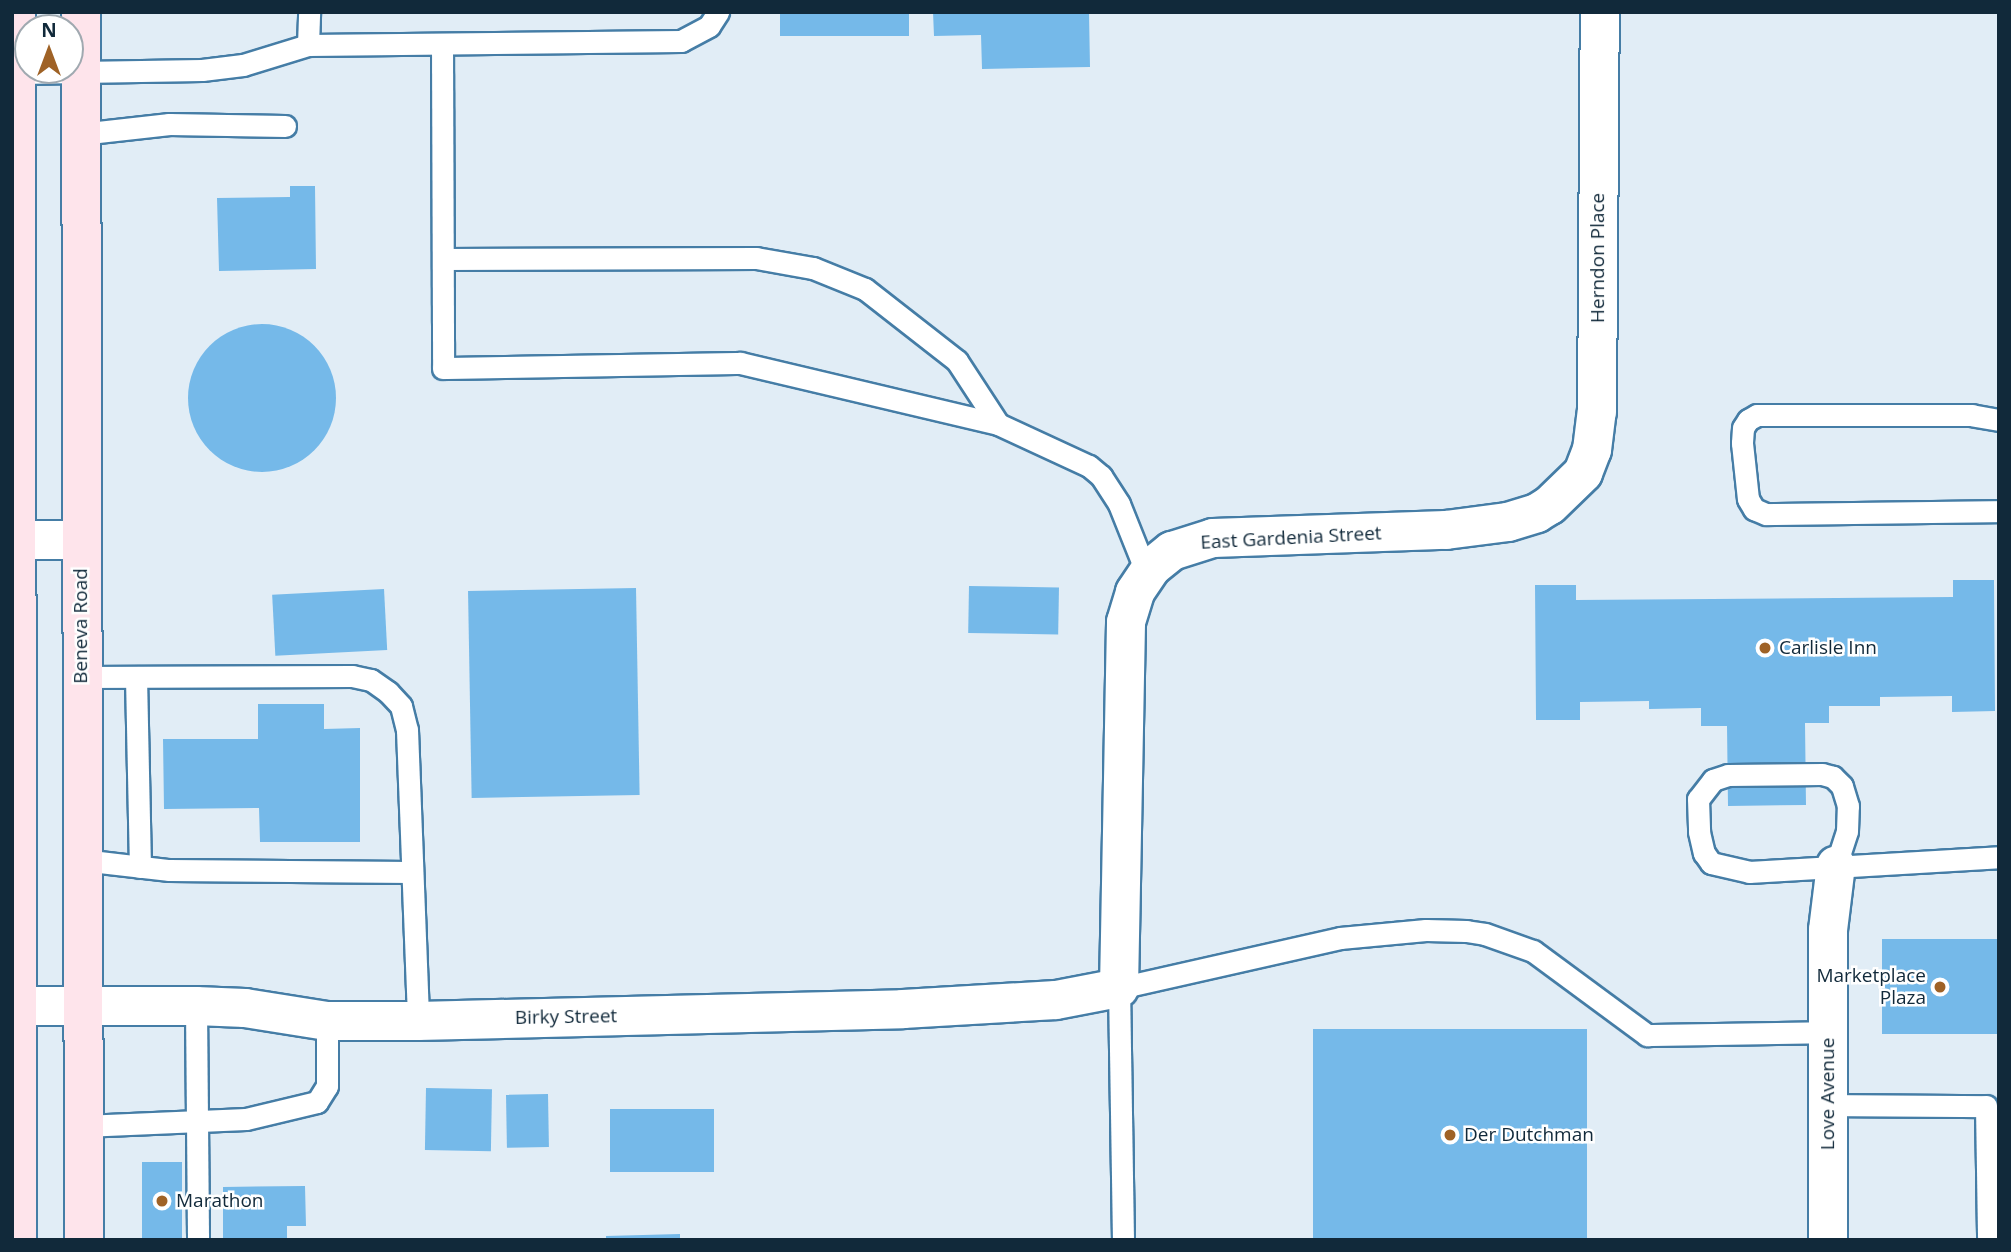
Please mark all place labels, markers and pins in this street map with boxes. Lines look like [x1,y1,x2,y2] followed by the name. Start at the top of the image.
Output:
[1779,637,1877,659] place label: Carlisle Inn
[1757,640,1773,656] marker: Carlisle Inn
[1816,965,1926,1009] place label: Marketplace Plaza
[1932,979,1948,995] marker: Marketplace Plaza
[1464,1124,1594,1146] place label: Der Dutchman
[1442,1127,1458,1143] marker: Der Dutchman
[176,1190,263,1212] place label: Marathon
[154,1193,170,1209] marker: Marathon

